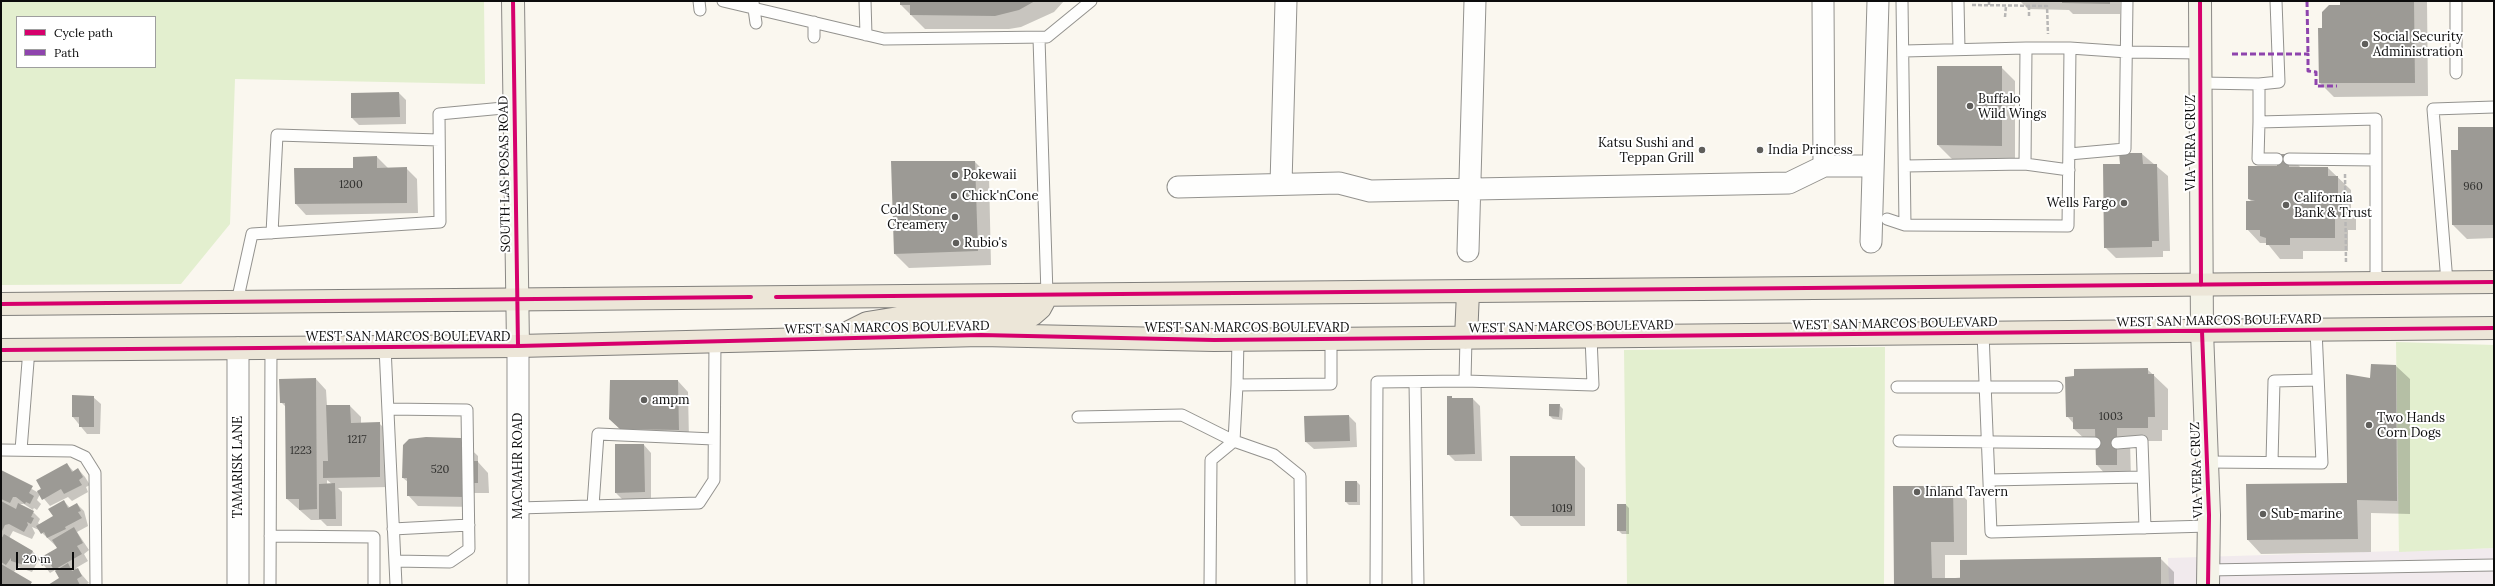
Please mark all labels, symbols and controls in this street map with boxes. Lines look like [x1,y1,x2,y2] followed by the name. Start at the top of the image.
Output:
[16,16,156,68] legend
[54,25,113,40] text: Cycle path
[2373,29,2463,60] place label: Social Security Administration
[2360,39,2370,49] marker: Social Security Administration
[54,45,79,60] text: Path
[1978,91,2047,122] place label: Buffalo Wild Wings
[2183,95,2199,191] street label: VIA VERA CRUZ
[496,96,514,252] street label: SOUTH LAS POSAS ROAD
[1965,101,1975,111] marker: Buffalo Wild Wings
[1598,135,1694,166] place label: Katsu Sushi and Teppan Grill
[1768,142,1853,158] place label: India Princess
[1697,145,1707,155] marker: Katsu Sushi and Teppan Grill
[1755,145,1765,155] marker: India Princess
[963,167,1017,183] place label: Pokewaii
[950,170,960,180] marker: Pokewaii
[339,178,363,192] house number: 1200
[2463,180,2483,194] house number: 960
[962,188,1038,204] place label: Chick'nCone
[2294,190,2372,221] place label: California Bank & Trust
[949,191,959,201] marker: Chick'nCone
[2046,195,2116,211] place label: Wells Fargo
[2119,198,2129,208] marker: Wells Fargo
[2281,200,2291,210] marker: California Bank & Trust
[881,202,947,233] place label: Cold Stone Creamery
[950,212,960,222] marker: Cold Stone Creamery
[964,235,1007,251] place label: Rubio's
[951,238,961,248] marker: Rubio's
[2116,311,2322,331] street label: WEST SAN MARCOS BOULEVARD
[1792,314,1998,334] street label: WEST SAN MARCOS BOULEVARD
[1468,317,1674,337] street label: WEST SAN MARCOS BOULEVARD
[784,318,990,338] street label: WEST SAN MARCOS BOULEVARD
[1144,320,1350,336] street label: WEST SAN MARCOS BOULEVARD
[305,329,511,345] street label: WEST SAN MARCOS BOULEVARD
[652,392,690,408] place label: ampm
[639,395,649,405] marker: ampm
[2099,410,2123,424] house number: 1003
[2377,410,2445,441] place label: Two Hands Corn Dogs
[510,412,526,520] street label: MACMAHR ROAD
[230,416,246,518] street label: TAMARISK LANE
[2364,420,2374,430] marker: Two Hands Corn Dogs
[2188,422,2206,518] street label: VIA VERA CRUZ
[348,433,366,447] house number: 1217
[290,444,312,458] house number: 1223
[431,463,449,477] house number: 520
[1925,484,2008,500] place label: Inland Tavern
[1912,487,1922,497] marker: Inland Tavern
[1551,502,1573,516] house number: 1019
[2271,506,2343,522] place label: Sub-marine
[2258,509,2268,519] marker: Sub-marine
[18,544,76,570] scale bar
[23,551,51,566] text: 20 m

